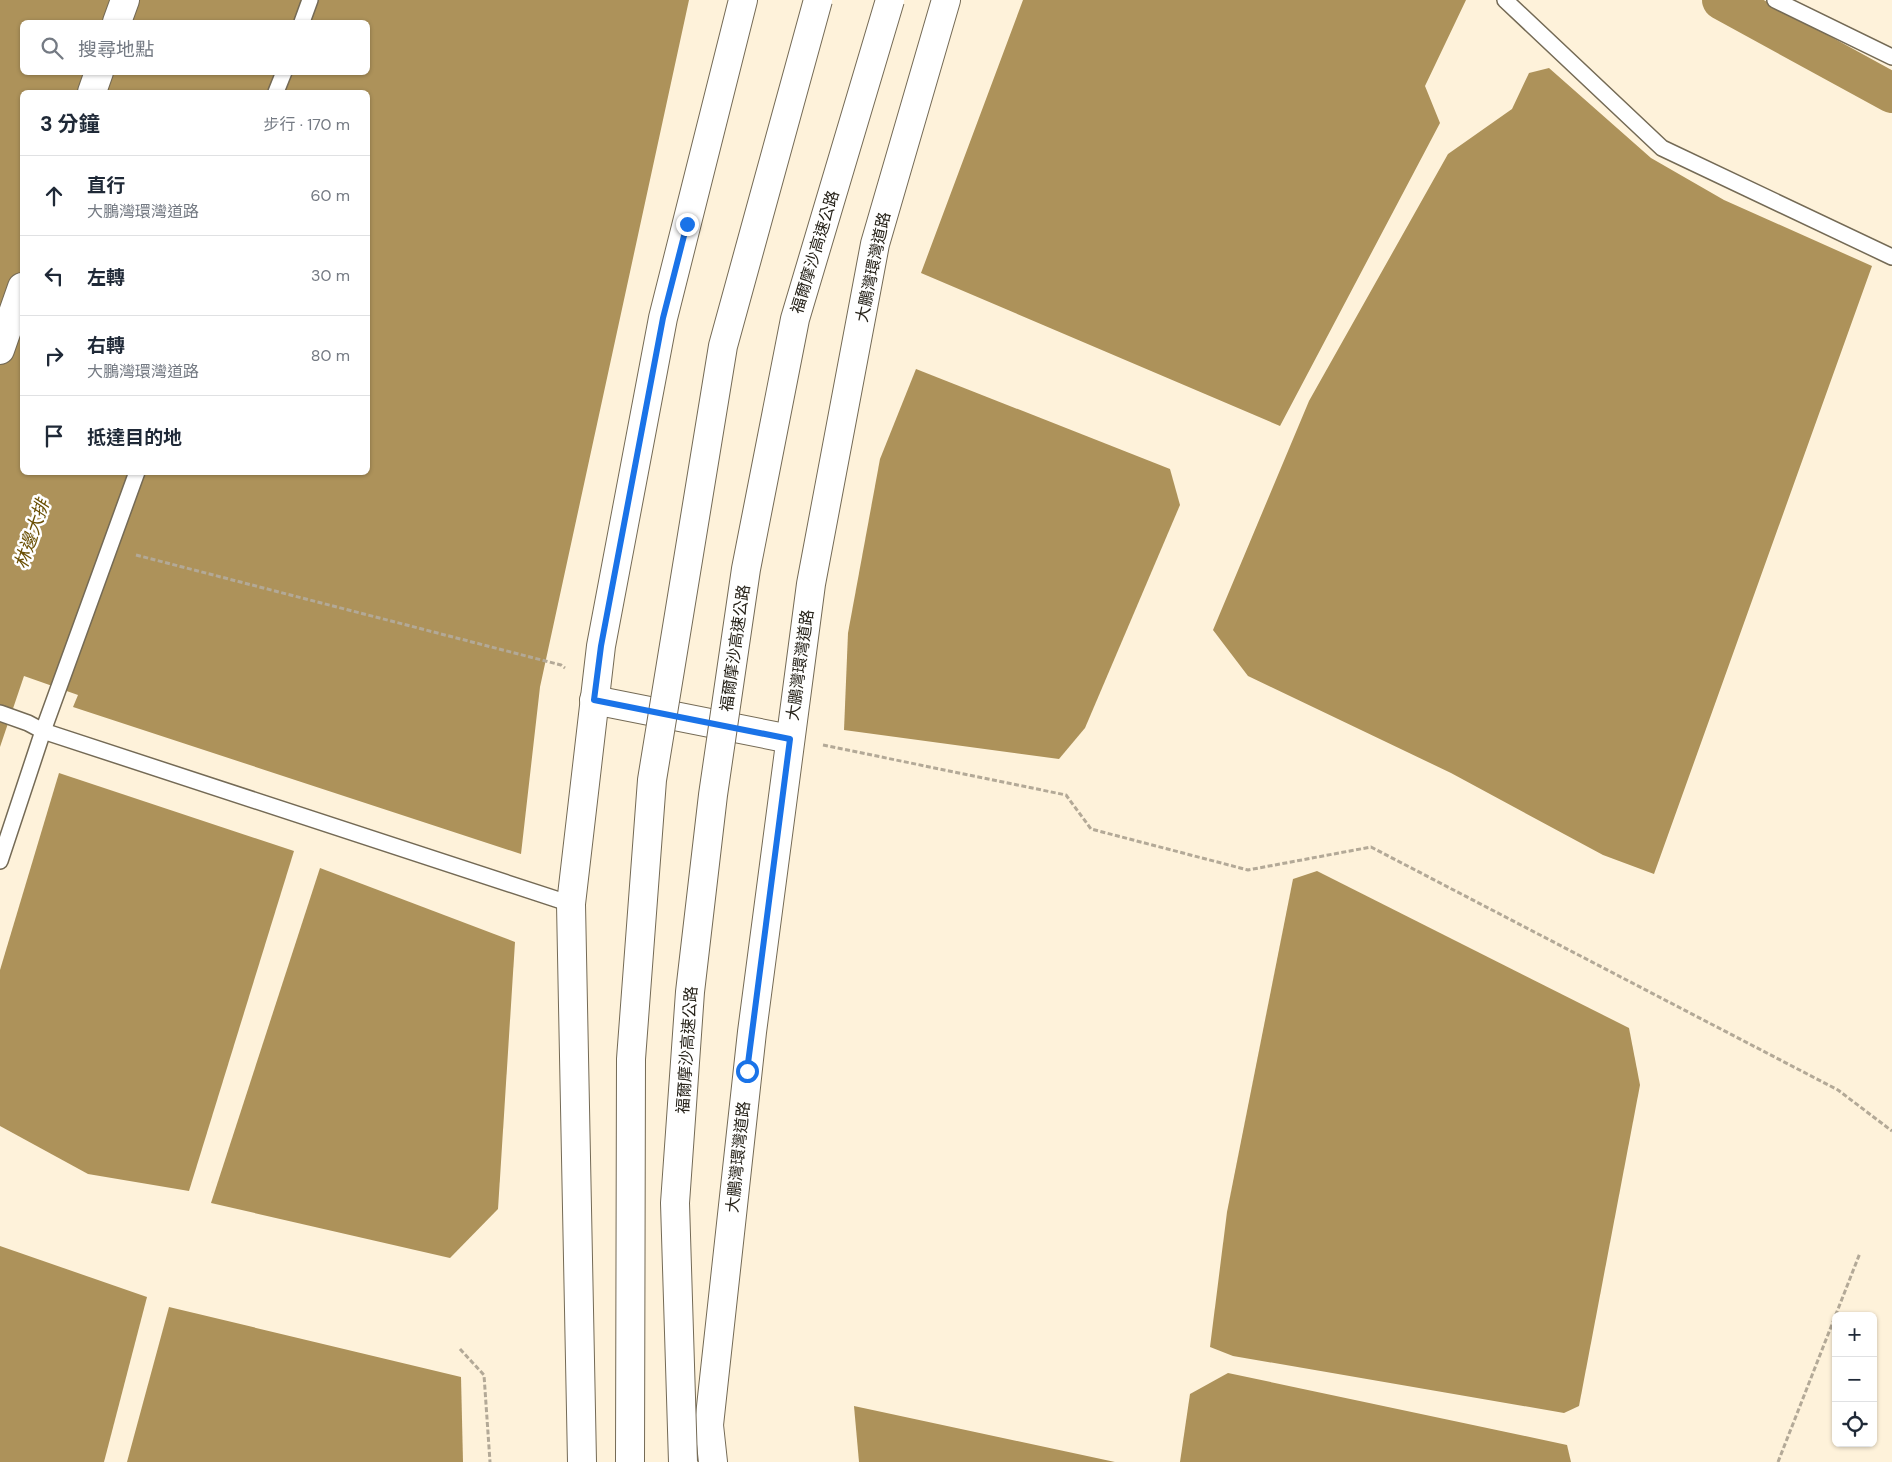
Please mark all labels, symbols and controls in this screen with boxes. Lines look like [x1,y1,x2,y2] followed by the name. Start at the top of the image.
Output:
[20,20,370,75] search box
[38,34,66,62] icon: search
[78,37,154,62] text: 搜尋地點
[40,110,100,138] text: 3 分鐘
[264,114,350,135] text: 步行 · 170 m
[87,173,125,198] text: 直行
[40,182,68,210] icon: ahead
[310,185,350,206] text: 60 m
[786,188,844,316] street label: 福爾摩沙高速公路
[87,201,199,222] text: 大鵬灣環灣道路
[851,210,895,324] street label: 大鵬灣環灣道路
[676,213,699,236] route end
[40,262,68,290] icon: left
[87,265,125,290] text: 左轉
[311,265,350,286] text: 30 m
[87,333,125,358] text: 右轉
[40,342,68,370] icon: right
[311,345,350,366] text: 80 m
[87,361,199,382] text: 大鵬灣環灣道路
[40,422,68,450] icon: arrive
[87,425,182,450] text: 抵達目的地
[9,494,56,572] water label: 林邊大排
[716,583,754,713] street label: 福爾摩沙高速公路
[782,608,818,722] street label: 大鵬灣環灣道路
[672,985,702,1115] street label: 福爾摩沙高速公路
[736,1060,759,1083] route start
[722,1100,754,1214] street label: 大鵬灣環灣道路
[1832,1312,1877,1447] map controls
[1832,1312,1877,1357] button: +
[1832,1357,1877,1402] button: −
[1832,1402,1877,1447] button: locate

